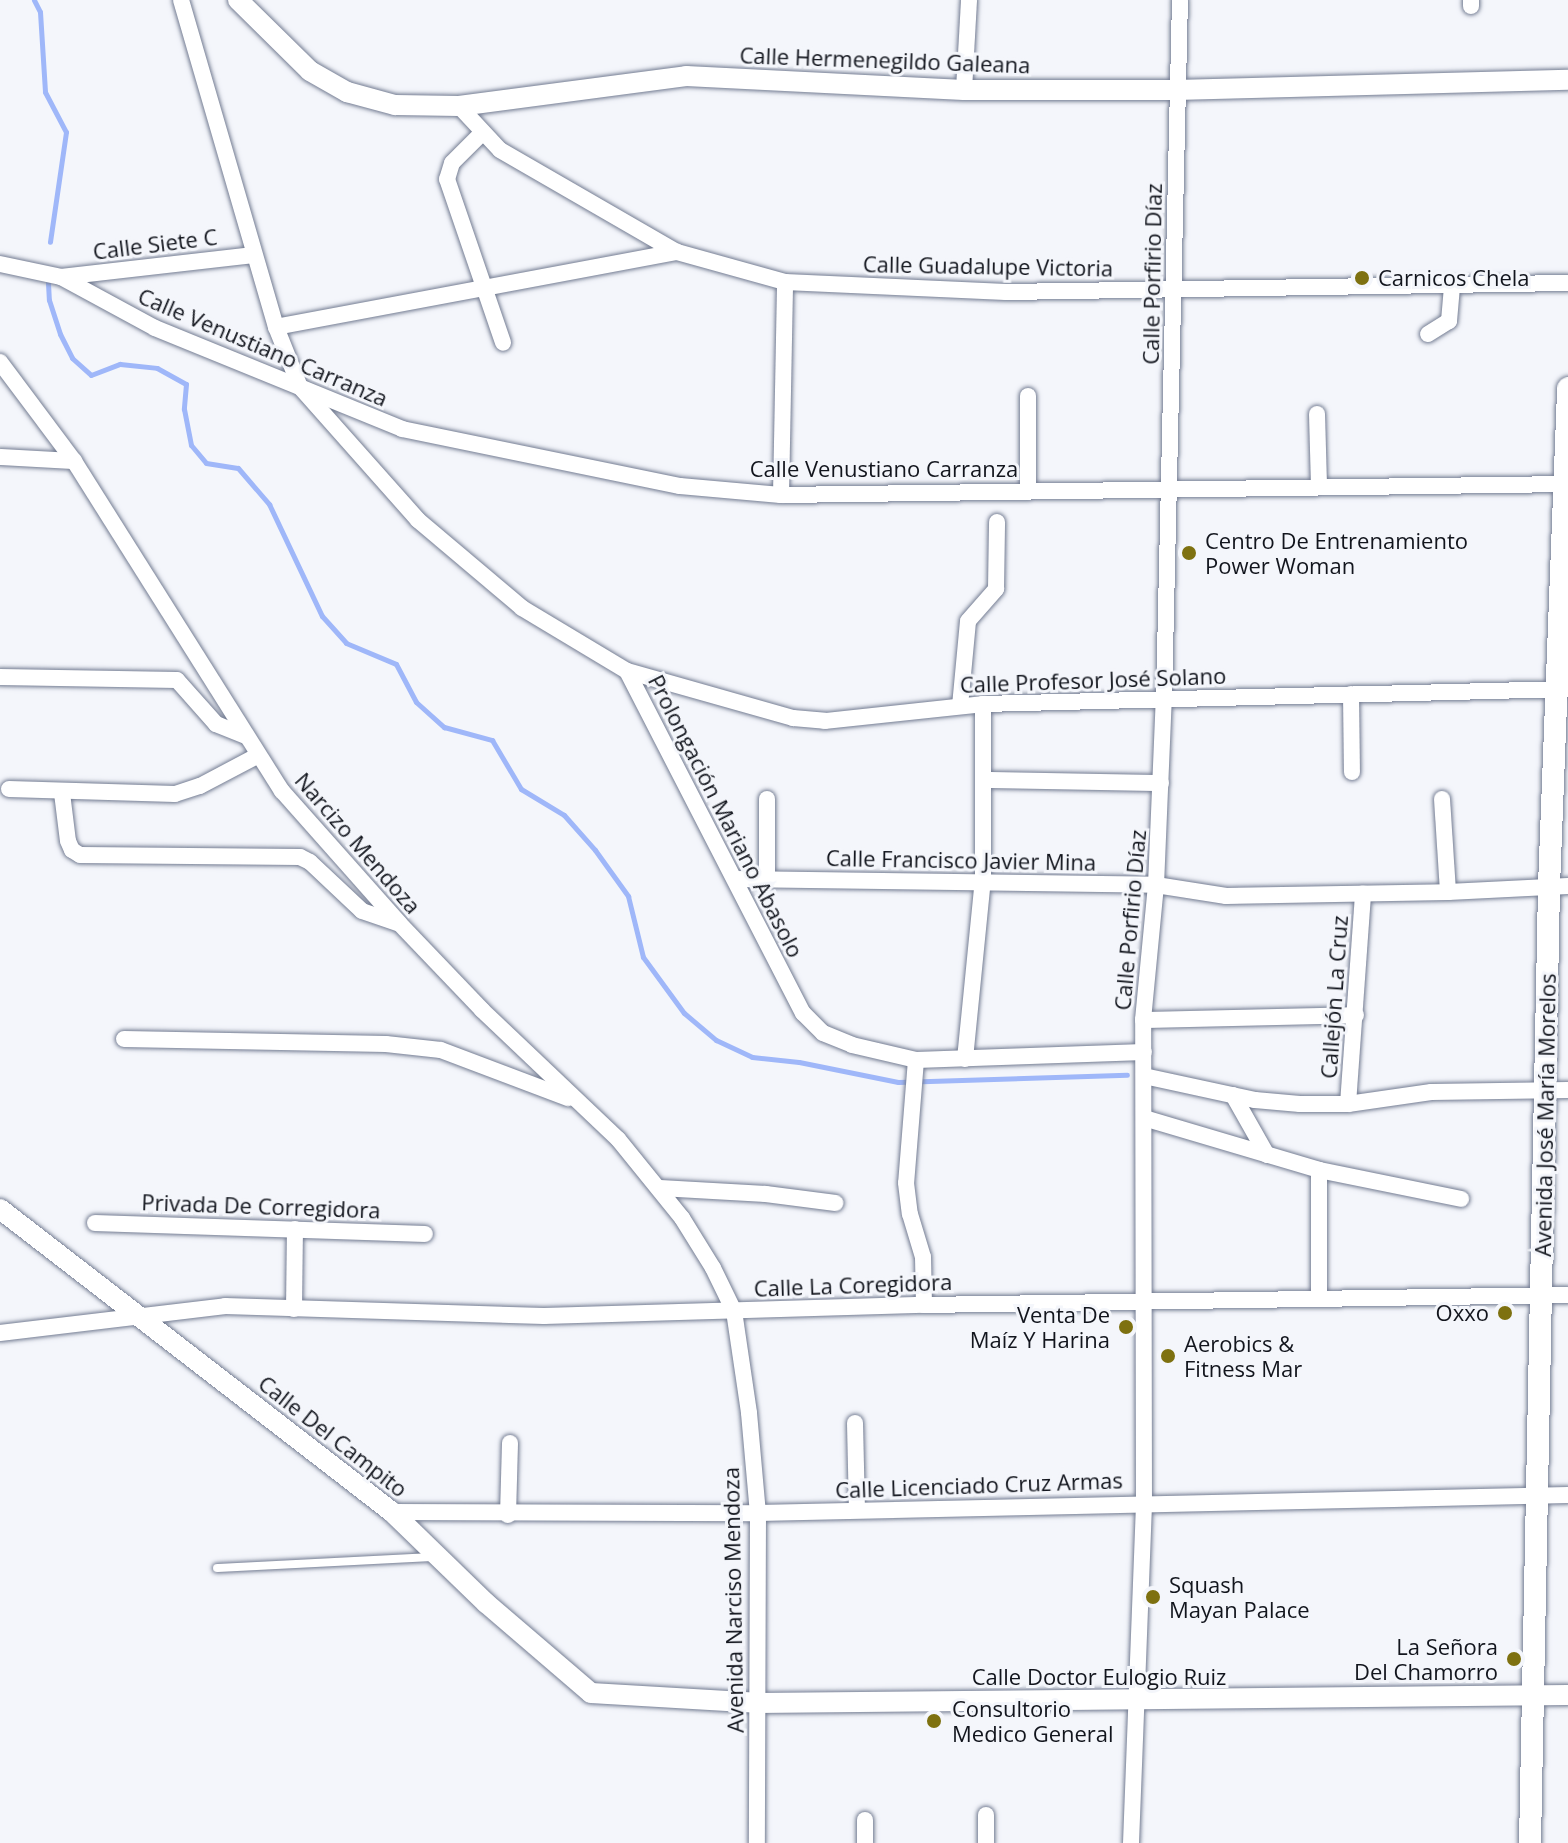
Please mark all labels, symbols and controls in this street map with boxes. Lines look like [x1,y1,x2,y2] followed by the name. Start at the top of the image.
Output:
[739,42,1031,78] street label: Calle Hermenegildo Galeana
[1137,183,1167,365] street label: Calle Porfirio Díaz
[91,223,219,265] street label: Calle Siete C
[863,251,1113,281] street label: Calle Guadalupe Victoria
[1378,265,1530,291] place label: Carnicos Chela
[1353,269,1371,287] marker: Carnicos Chela
[134,282,392,412] street label: Calle Venustiano Carranza
[750,456,1018,482] street label: Calle Venustiano Carranza
[1205,527,1468,578] place label: Centro De Entrenamiento Power Woman
[1180,544,1198,562] marker: Centro De Entrenamiento Power Woman
[959,662,1227,698] street label: Calle Profesor José Solano
[643,670,809,962] street label: Prolongación Mariano Abasolo
[290,767,426,919] street label: Narcizo Mendoza
[1109,829,1151,1011] street label: Calle Porfirio Díaz
[826,844,1096,876] street label: Calle Francisco Javier Mina
[1315,914,1353,1080] street label: Callejón La Cruz
[1529,973,1561,1257] street label: Avenida José María Morelos
[141,1189,381,1223] street label: Privada De Corregidora
[753,1268,953,1302] street label: Calle La Coregidora
[1436,1300,1489,1326] place label: Oxxo
[970,1301,1110,1352] place label: Venta De Maíz Y Harina
[1496,1304,1514,1322] marker: Oxxo
[1117,1318,1135,1336] marker: Venta De Maíz Y Harina
[1184,1330,1302,1382] place label: Aerobics & Fitness Mar
[1159,1347,1177,1365] marker: Aerobics & Fitness Mar
[253,1370,413,1502] street label: Calle Del Campito
[717,1467,749,1733] street label: Avenida Narciso Mendoza
[835,1467,1123,1503] street label: Calle Licenciado Cruz Armas
[1169,1571,1310,1622] place label: Squash Mayan Palace
[1144,1588,1162,1606] marker: Squash Mayan Palace
[1354,1633,1498,1684] place label: La Señora Del Chamorro
[1505,1650,1523,1668] marker: La Señora Del Chamorro
[972,1664,1226,1690] street label: Calle Doctor Eulogio Ruiz
[952,1695,1114,1746] place label: Consultorio Medico General
[923,1710,945,1732] marker: Consultorio Medico General

